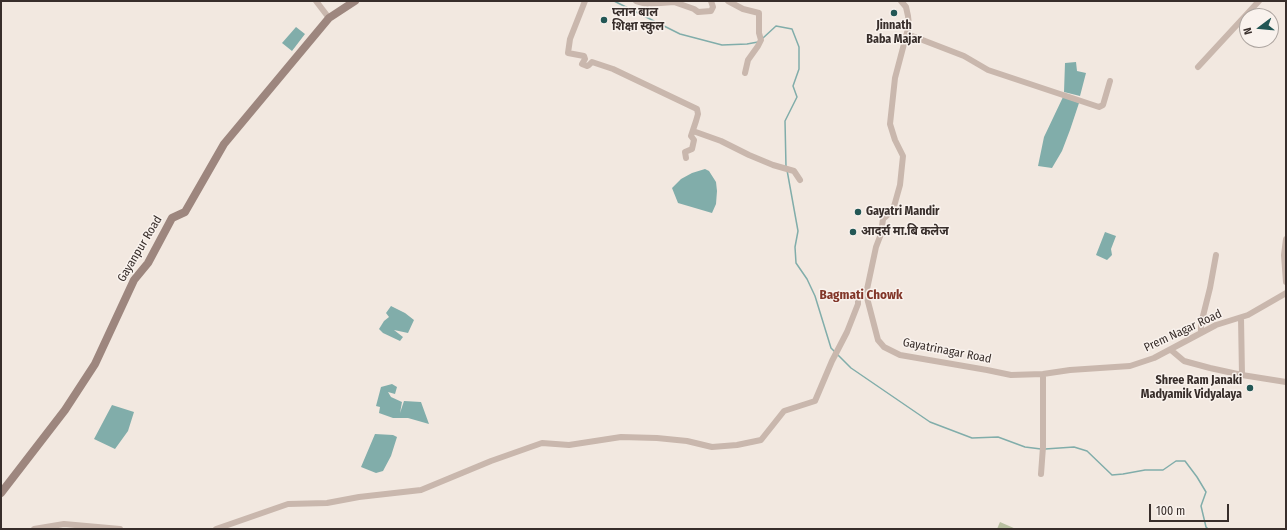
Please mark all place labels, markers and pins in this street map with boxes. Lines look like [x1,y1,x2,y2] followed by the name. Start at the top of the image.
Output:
[612,6,664,34] place label: प्लान बाल शिक्षा स्कुल
[889,8,899,18] marker: Jinnath Baba Majar
[599,15,609,25] marker: प्लान बाल शिक्षा स्कुल
[866,19,922,47] place label: Jinnath Baba Majar
[866,205,939,219] place label: Gayatri Mandir
[853,207,863,217] marker: Gayatri Mandir
[861,225,949,239] place label: आदर्स मा.बि कलेज
[848,227,858,237] marker: आदर्स मा.बि कलेज
[1141,374,1242,402] place label: Shree Ram Janaki Madyamik Vidyalaya
[1245,383,1255,393] marker: Shree Ram Janaki Madyamik Vidyalaya

